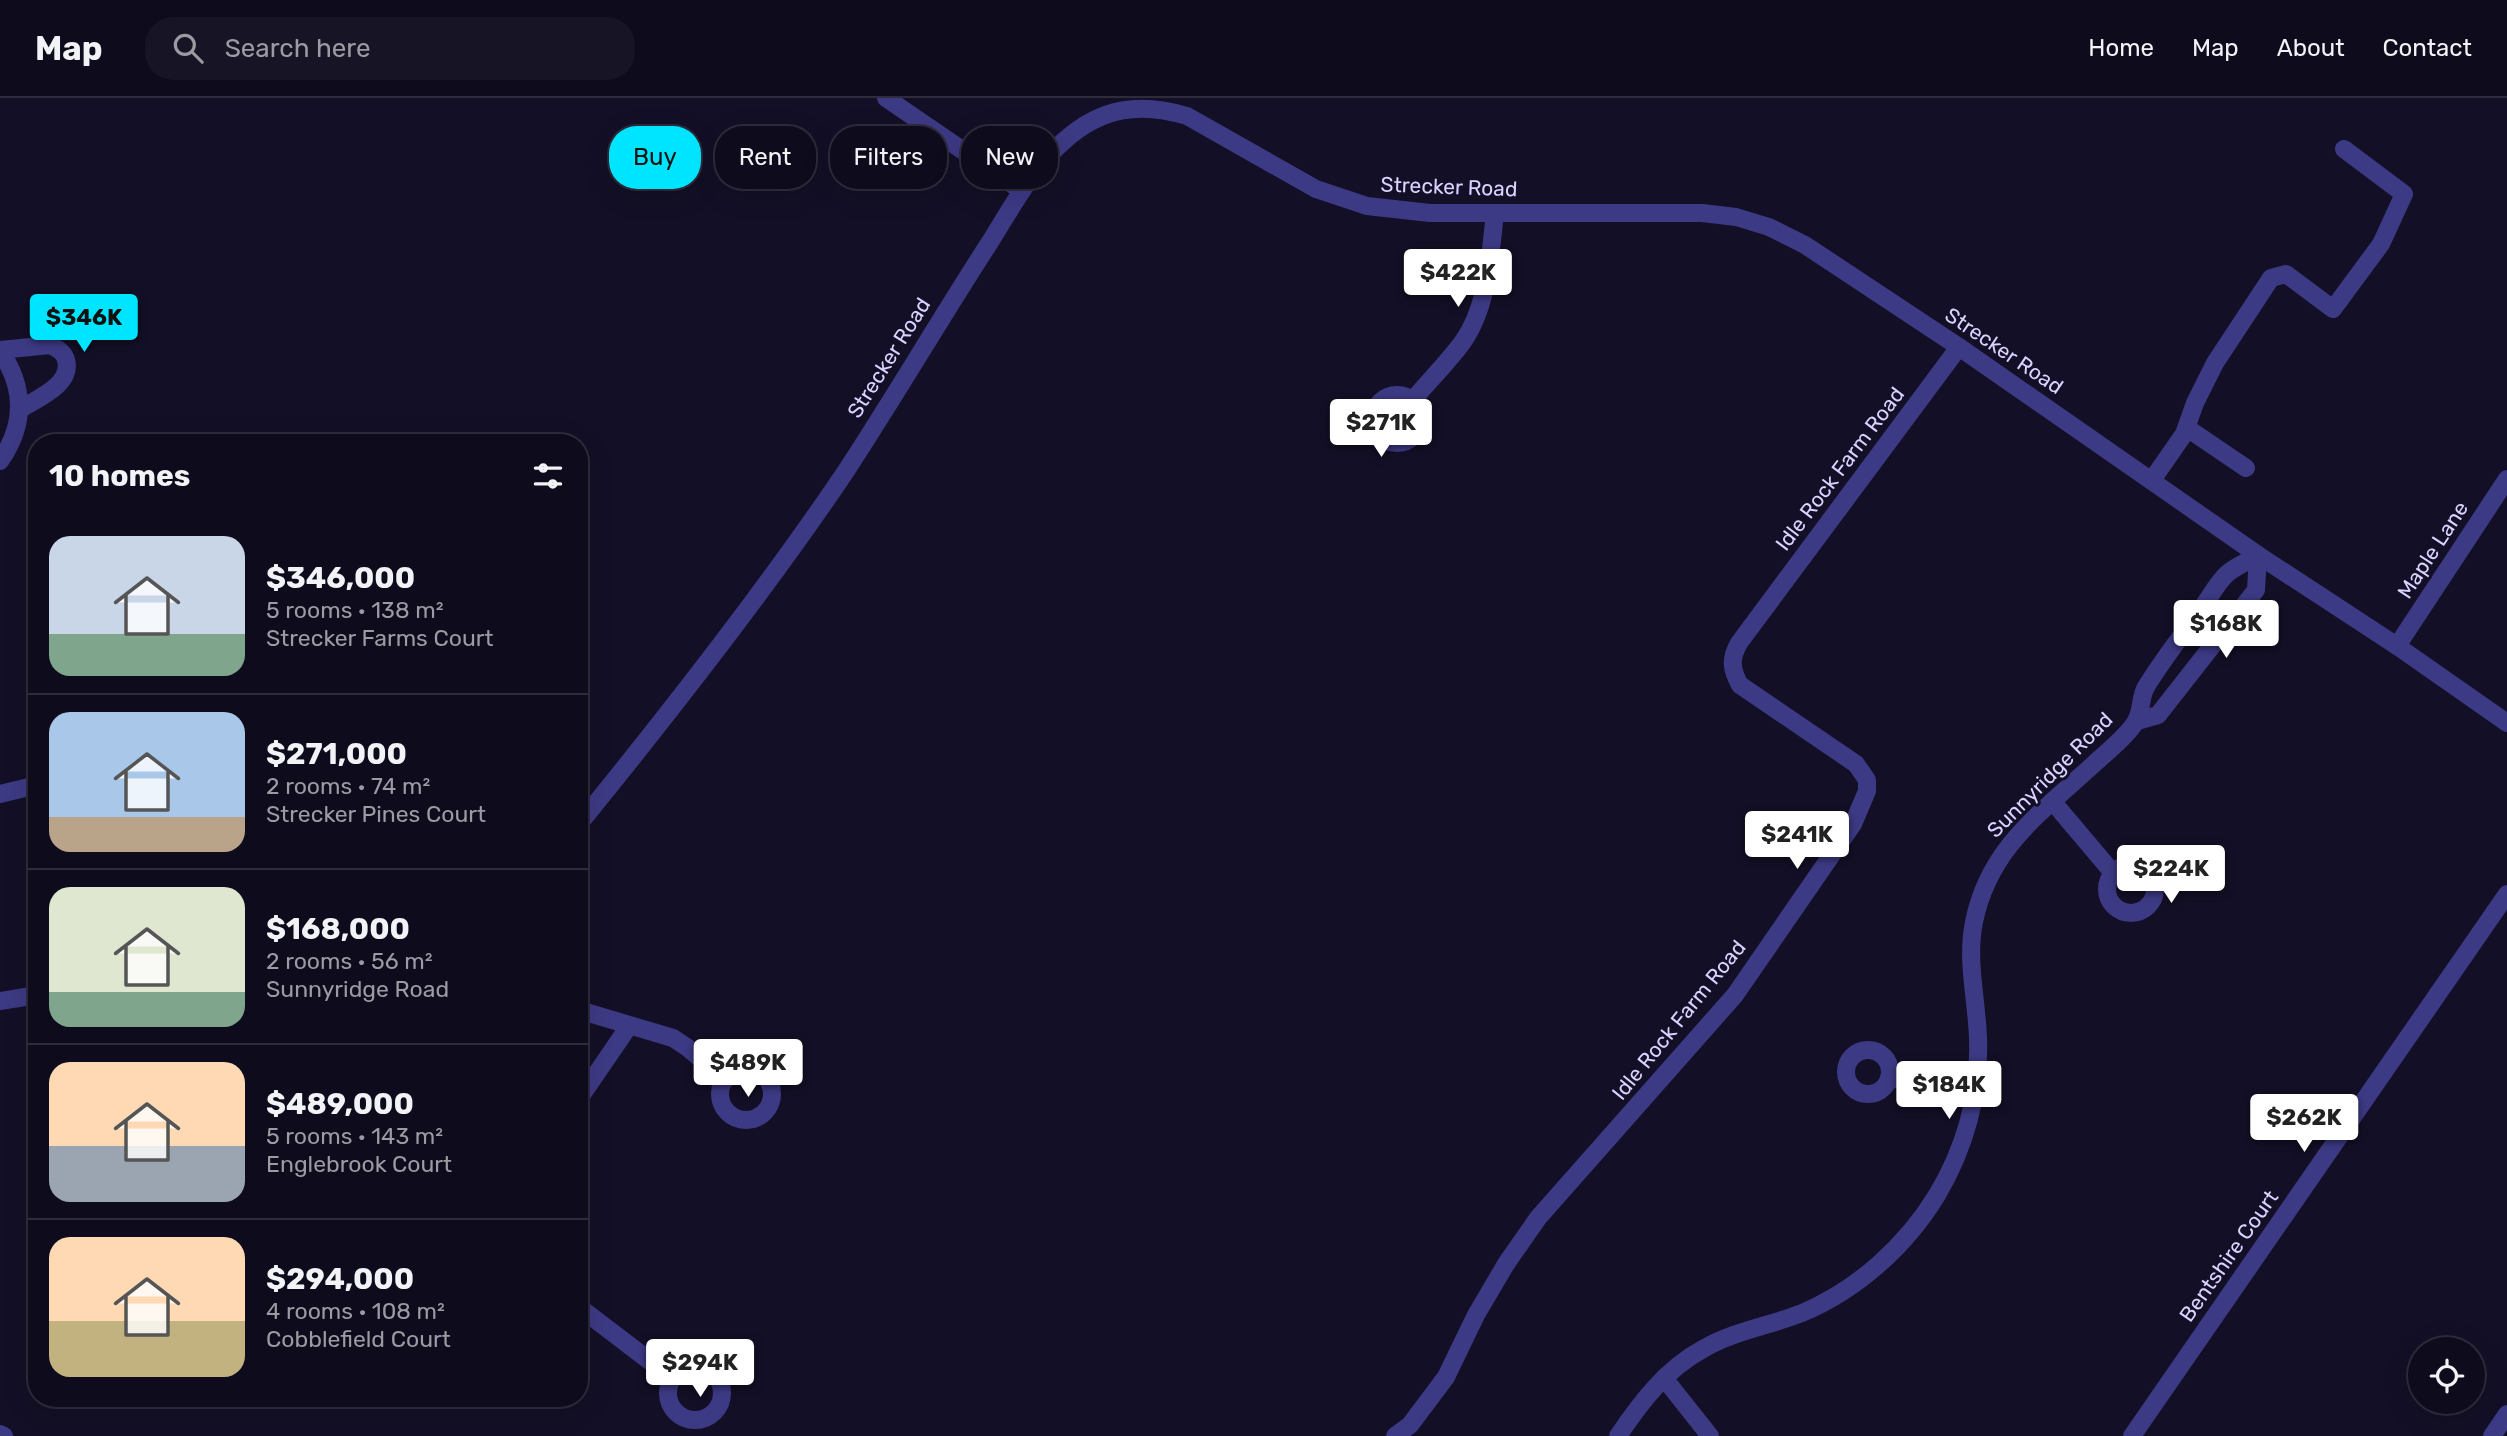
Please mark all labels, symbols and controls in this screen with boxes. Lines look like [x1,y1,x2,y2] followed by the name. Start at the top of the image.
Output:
[145,17,635,80] search box
[35,29,103,68] text: Map
[169,29,207,67] icon: search
[225,33,370,64] text: Search here
[2088,34,2154,62] text: Home
[2192,34,2239,62] text: Map
[2277,34,2345,62] text: About
[2383,34,2472,62] text: Contact
[609,126,701,189] chip: Buy
[715,126,816,189] chip: Rent
[830,126,947,189] chip: Filters
[961,126,1058,189] chip: New
[1380,172,1518,201] street label: Strecker Road
[1409,250,1507,309] pin: $422K
[1420,258,1496,286] text: $422K
[842,293,935,422] street label: Strecker Road
[35,294,133,354] pin: $346K
[1941,302,2068,399] street label: Strecker Road
[46,303,122,331] text: $346K
[1770,382,1909,555] street label: Idle Rock Farm Road
[1332,400,1430,459] pin: $271K
[1346,408,1416,436] text: $271K
[529,457,567,495] icon: filters
[49,458,190,494] text: 10 homes
[2392,496,2473,603] street label: Maple Lane
[266,560,415,596] text: $346,000
[105,564,189,648] icon: home
[266,596,443,624] text: 5 rooms · 138 m²
[2177,601,2275,660] pin: $168K
[2190,609,2262,637] text: $168K
[266,624,494,652] text: Strecker Farms Court
[1982,707,2118,843] street label: Sunnyridge Road
[266,736,407,772] text: $271,000
[105,740,189,824] icon: home
[266,772,430,800] text: 2 rooms · 74 m²
[266,800,486,828] text: Strecker Pines Court
[1748,812,1846,871] pin: $241K
[1761,820,1833,848] text: $241K
[2122,846,2220,905] pin: $224K
[2133,854,2209,882] text: $224K
[266,911,410,947] text: $168,000
[105,915,189,999] icon: home
[1607,935,1751,1105] street label: Idle Rock Farm Road
[266,947,433,975] text: 2 rooms · 56 m²
[266,975,449,1003] text: Sunnyridge Road
[699,1040,797,1099] pin: $489K
[710,1048,786,1076] text: $489K
[1900,1062,1998,1121] pin: $184K
[1912,1070,1986,1098] text: $184K
[266,1086,414,1122] text: $489,000
[105,1090,189,1174] icon: home
[2255,1094,2353,1154] pin: $262K
[2266,1103,2342,1131] text: $262K
[266,1122,443,1150] text: 5 rooms · 143 m²
[266,1150,452,1178] text: Englebrook Court
[2174,1185,2283,1326] street label: Bentshire Court
[266,1261,414,1297] text: $294,000
[105,1265,189,1349] icon: home
[266,1297,445,1325] text: 4 rooms · 108 m²
[266,1325,451,1353] text: Cobblefield Court
[2408,1337,2485,1414] map controls
[2408,1337,2485,1414] button: locate
[651,1340,749,1399] pin: $294K
[662,1348,738,1376] text: $294K

